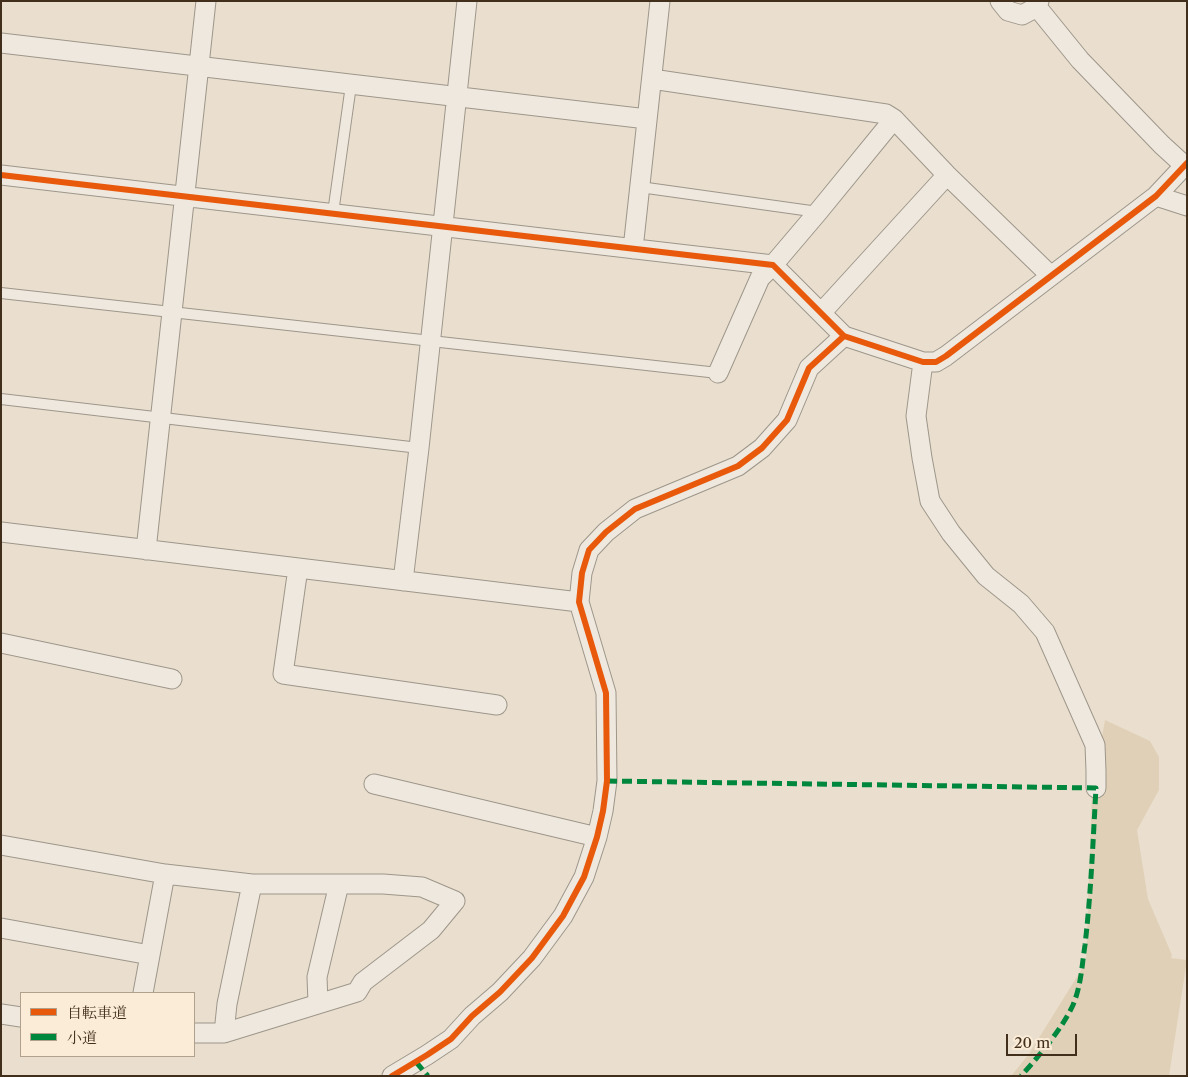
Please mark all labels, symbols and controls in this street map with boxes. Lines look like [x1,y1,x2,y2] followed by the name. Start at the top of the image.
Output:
[20,992,195,1057] legend
[67,1003,127,1022] text: 自転車道
[1008,1024,1079,1056] scale bar
[67,1028,97,1047] text: 小道
[1014,1033,1050,1052] text: 20 m

